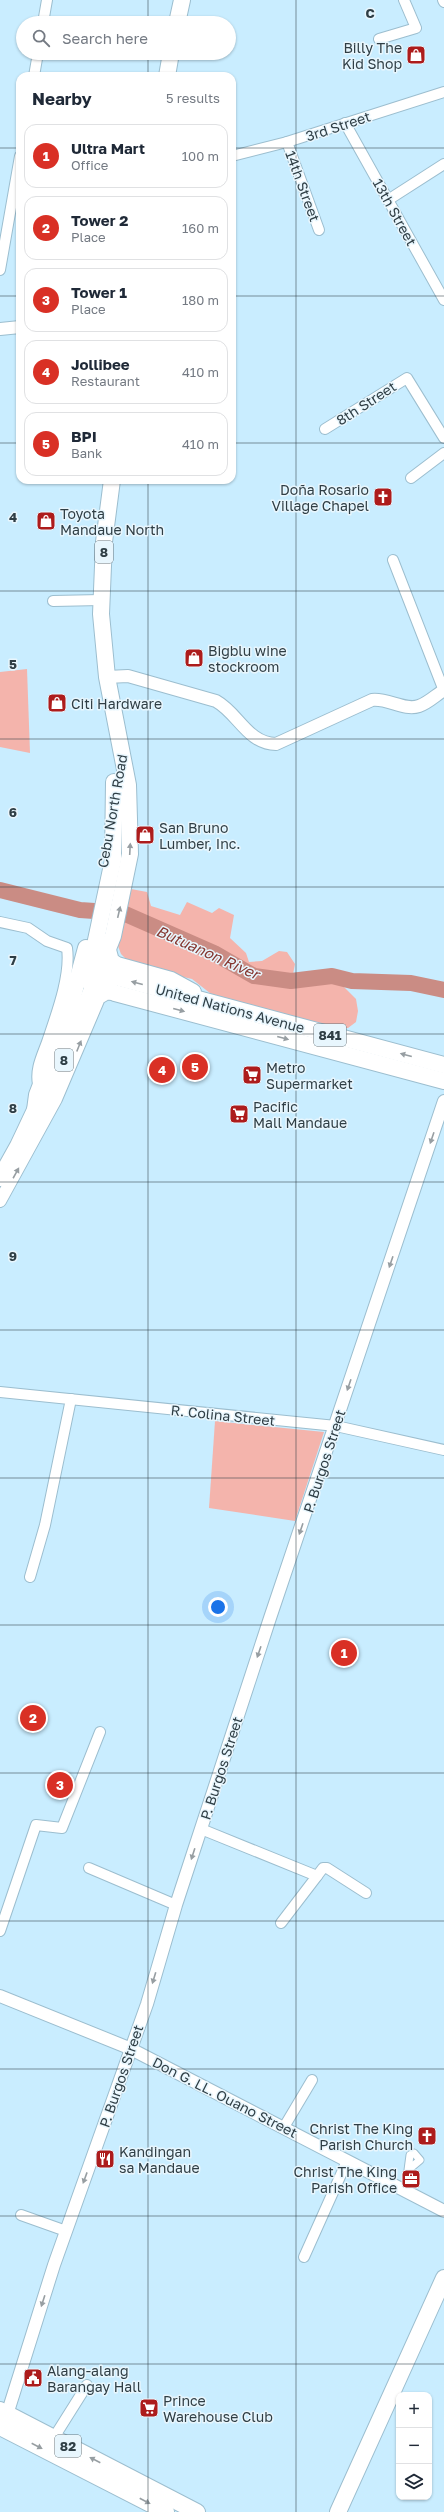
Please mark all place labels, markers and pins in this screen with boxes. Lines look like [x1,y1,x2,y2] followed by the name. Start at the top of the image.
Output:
[342,39,402,72] place label: Billy The Kid Shop
[405,44,427,66] shop icon: Billy The Kid Shop
[272,481,369,514] place label: Doña Rosario Village Chapel
[372,486,394,508] church icon: Doña Rosario Village Chapel
[60,505,164,538] place label: Toyota Mandaue North
[35,510,57,532] shop icon: Toyota Mandaue North
[208,642,287,675] place label: Bigblu wine stockroom
[183,647,205,669] shop icon: Bigblu wine stockroom
[46,692,68,714] shop icon: Citi Hardware
[71,695,162,712] place label: Citi Hardware
[159,819,240,852] place label: San Bruno Lumber, Inc.
[134,824,156,846] shop icon: San Bruno Lumber, Inc.
[182,1052,208,1082] pin: 5
[149,1055,175,1085] pin: 4
[266,1059,353,1092] place label: Metro Supermarket
[241,1064,263,1086] supermarket icon: Metro Supermarket
[253,1098,347,1131] place label: Pacific Mall Mandaue
[228,1103,250,1125] supermarket icon: Pacific Mall Mandaue
[331,1638,357,1668] pin: 1
[20,1703,46,1733] pin: 2
[47,1770,73,1800] pin: 3
[310,2120,413,2153] place label: Christ The King Parish Church
[416,2125,438,2147] church icon: Christ The King Parish Church
[119,2143,200,2176] place label: Kandingan sa Mandaue
[94,2148,116,2170] restaurant icon: Kandingan sa Mandaue
[294,2163,397,2196] place label: Christ The King Parish Office
[400,2168,422,2190] office icon: Christ The King Parish Office
[47,2362,141,2395] place label: Alang-alang Barangay Hall
[22,2367,44,2389] public building icon: Alang-alang Barangay Hall
[163,2392,273,2425] place label: Prince Warehouse Club
[138,2397,160,2419] supermarket icon: Prince Warehouse Club

